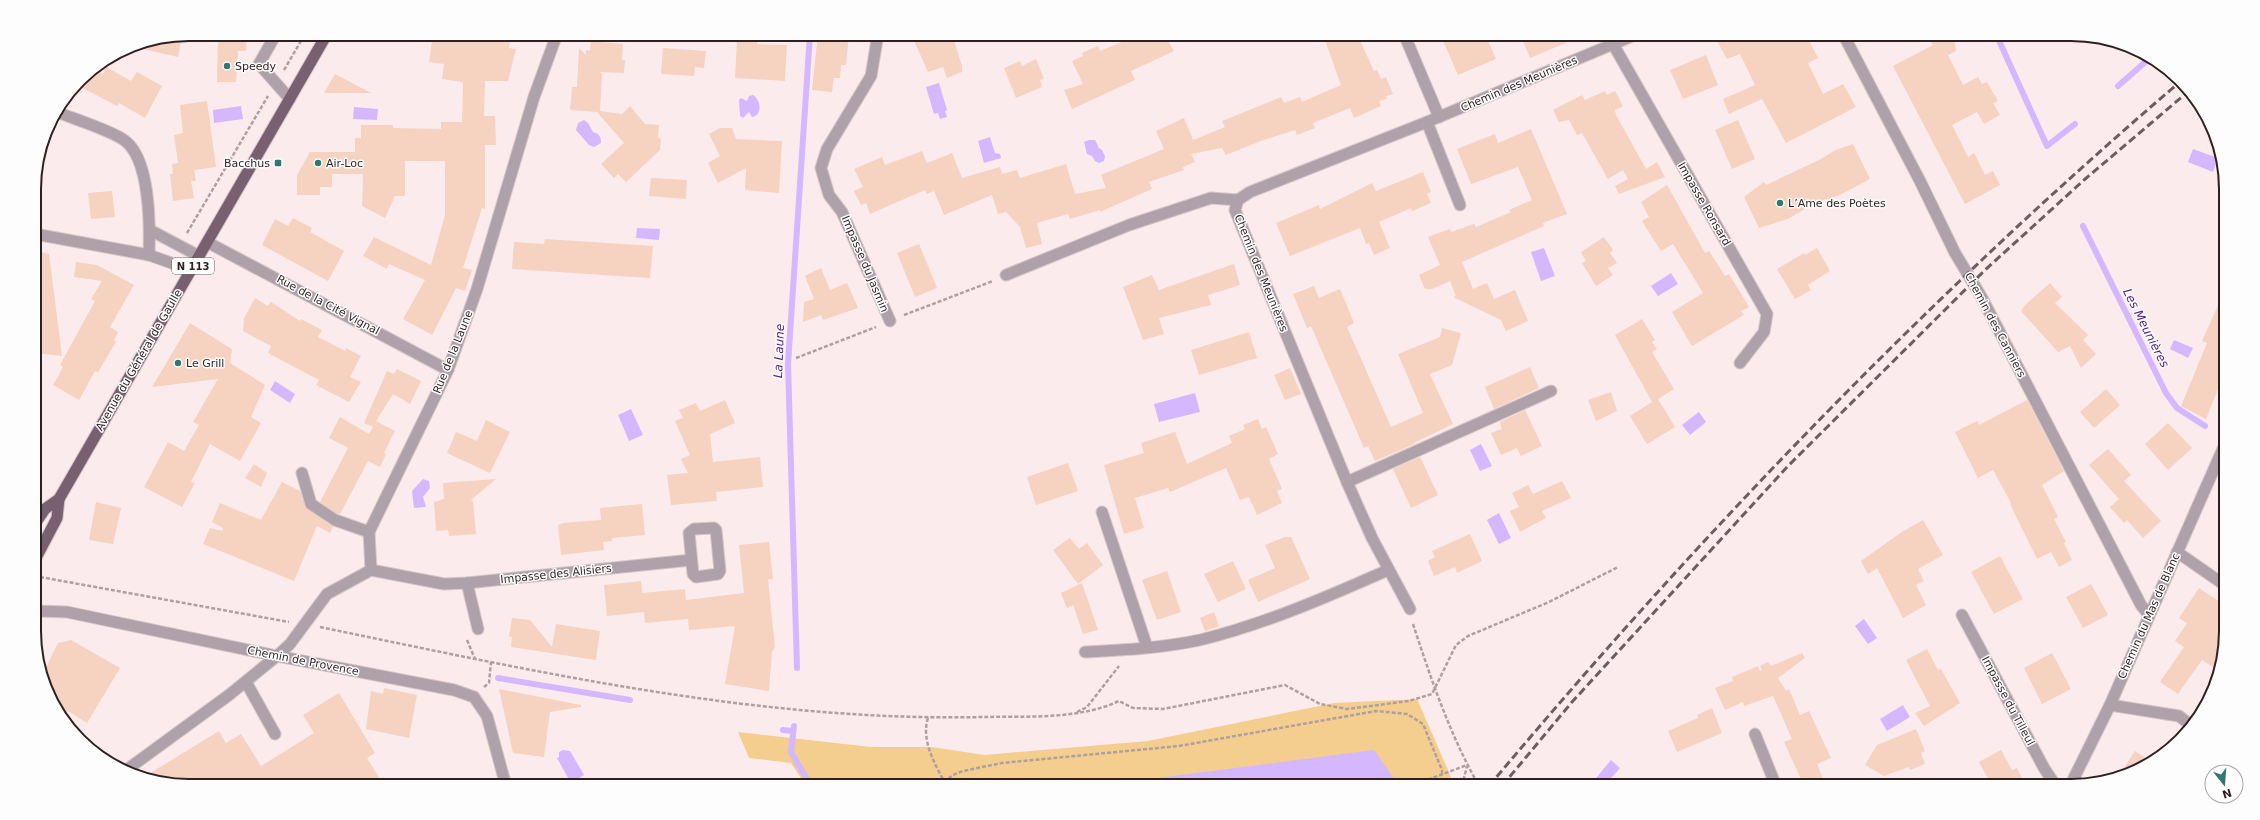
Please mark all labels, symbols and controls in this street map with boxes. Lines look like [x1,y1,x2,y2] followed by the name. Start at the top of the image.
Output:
[1459,53,1580,114] street label: Chemin des Meunières
[235,60,276,73] place label: Speedy
[222,61,232,71] marker: Speedy
[224,157,270,170] place label: Bacchus
[326,157,363,170] place label: Air-Loc
[273,158,283,168] marker: Bacchus
[313,158,323,168] marker: Air-Loc
[1675,160,1733,248] street label: Impasse Ronsard
[1788,197,1886,210] place label: L’Ame des Poètes
[1775,198,1785,208] marker: L’Ame des Poètes
[1231,212,1291,334] street label: Chemin des Meunières
[839,214,891,314] street label: Impasse du Jasmin
[172,258,214,274] road number: N 113
[1962,270,2028,380] street label: Chemin des Canniers
[274,272,382,338] street label: Rue de la Cité Vignal
[2120,286,2172,370] water label: Les Meunières
[93,287,185,433] street label: Avenue du Général de Gaulle
[430,308,476,395] street label: Rue de la Laune
[771,324,787,378] water label: La Laune
[186,357,224,370] place label: Le Grill
[173,358,183,368] marker: Le Grill
[2115,551,2183,681] street label: Chemin du Mas de Blanc
[500,562,613,586] street label: Impasse des Alisiers
[246,644,360,678] street label: Chemin de Provence
[1979,654,2037,748] street label: Impasse du Tilleul
[2204,764,2244,804] north arrow
[2220,786,2233,801] text: N

